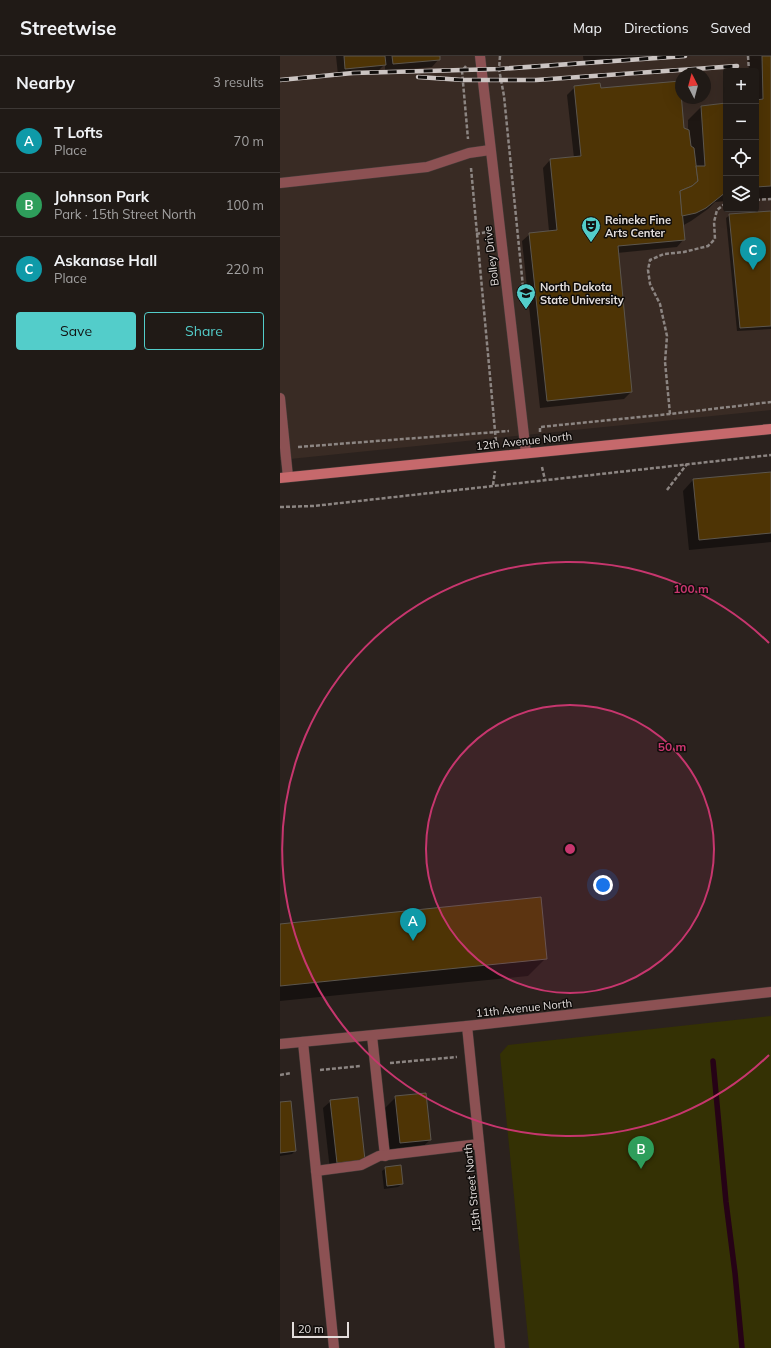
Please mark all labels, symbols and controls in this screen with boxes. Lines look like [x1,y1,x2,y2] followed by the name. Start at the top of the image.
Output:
[20,16,116,40] text: Streetwise
[573,19,602,37] text: Map
[624,19,689,37] text: Directions
[711,19,751,37] text: Saved
[675,68,711,104] north arrow
[723,68,759,212] map controls
[723,68,759,104] button: +
[16,72,75,93] text: Nearby
[213,74,264,90] text: 3 results
[723,104,759,140] button: −
[54,123,103,142] text: T Lofts
[24,133,34,149] text: A
[234,133,264,149] text: 70 m
[723,140,759,176] button: locate
[54,142,87,158] text: Place
[723,176,759,212] button: layers
[54,187,149,206] text: Johnson Park
[25,197,33,213] text: B
[226,197,264,213] text: 100 m
[54,206,196,222] text: Park · 15th Street North
[605,213,671,240] place label: Reineke Fine Arts Center
[580,215,602,243] theatre icon: Reineke Fine Arts Center
[480,225,502,287] street label: Bolley Drive
[740,237,766,270] pin: C
[54,251,157,270] text: Askanase Hall
[25,261,33,277] text: C
[226,261,264,277] text: 220 m
[54,270,87,286] text: Place
[540,280,624,307] place label: North Dakota State University
[515,282,537,310] school or university icon: North Dakota State University
[16,312,136,350] button: Save
[144,312,264,350] button: Share
[475,429,573,453] street label: 12th Avenue North
[673,581,709,596] text: 100 m
[658,739,686,754] text: 50 m
[563,842,577,856] centre of rings
[593,875,613,895] your location
[400,908,426,941] pin: A
[475,996,573,1020] street label: 11th Avenue North
[628,1136,654,1169] pin: B
[460,1143,484,1233] street label: 15th Street North
[292,1320,349,1339] scale bar
[298,1322,324,1336] text: 20 m

